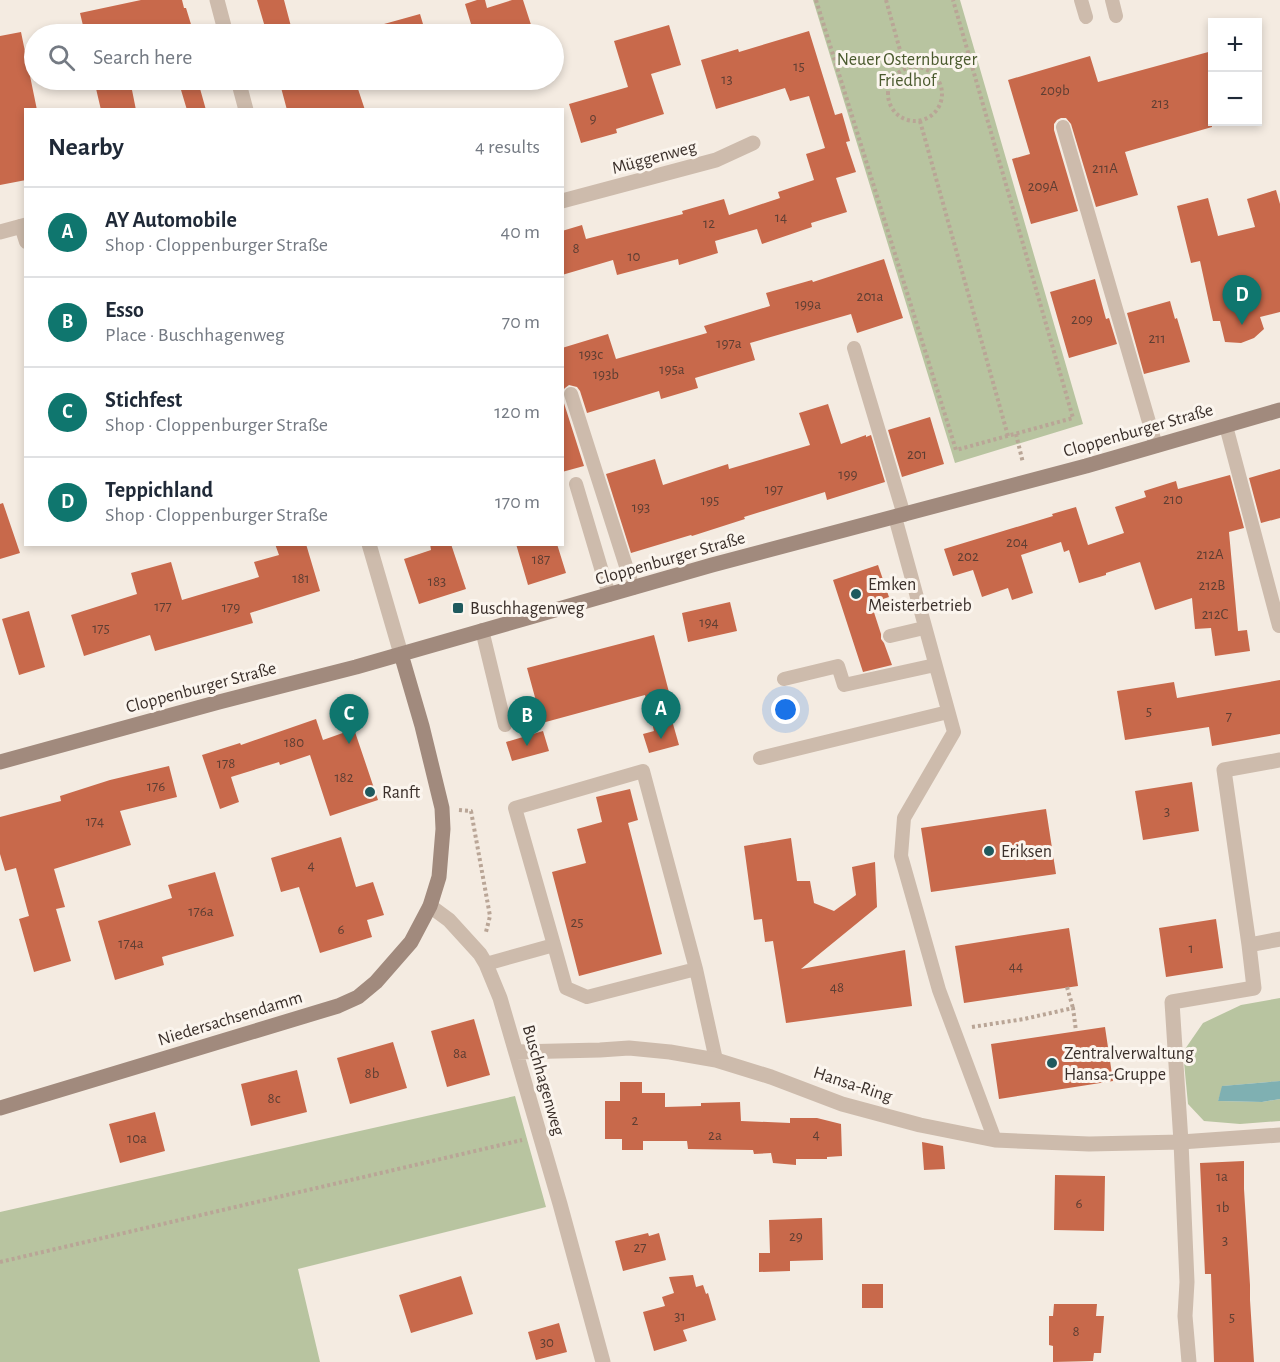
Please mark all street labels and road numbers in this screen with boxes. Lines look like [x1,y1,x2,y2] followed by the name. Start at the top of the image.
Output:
[610,138,699,178] street label: Müggenweg
[1061,401,1215,461] street label: Cloppenburger Straße
[593,529,747,589] street label: Cloppenburger Straße
[124,659,278,717] street label: Cloppenburger Straße
[156,988,305,1049] street label: Niedersachsendamm
[519,1023,567,1138] street label: Buschhagenweg
[811,1064,895,1106] street label: Hansa-Ring

